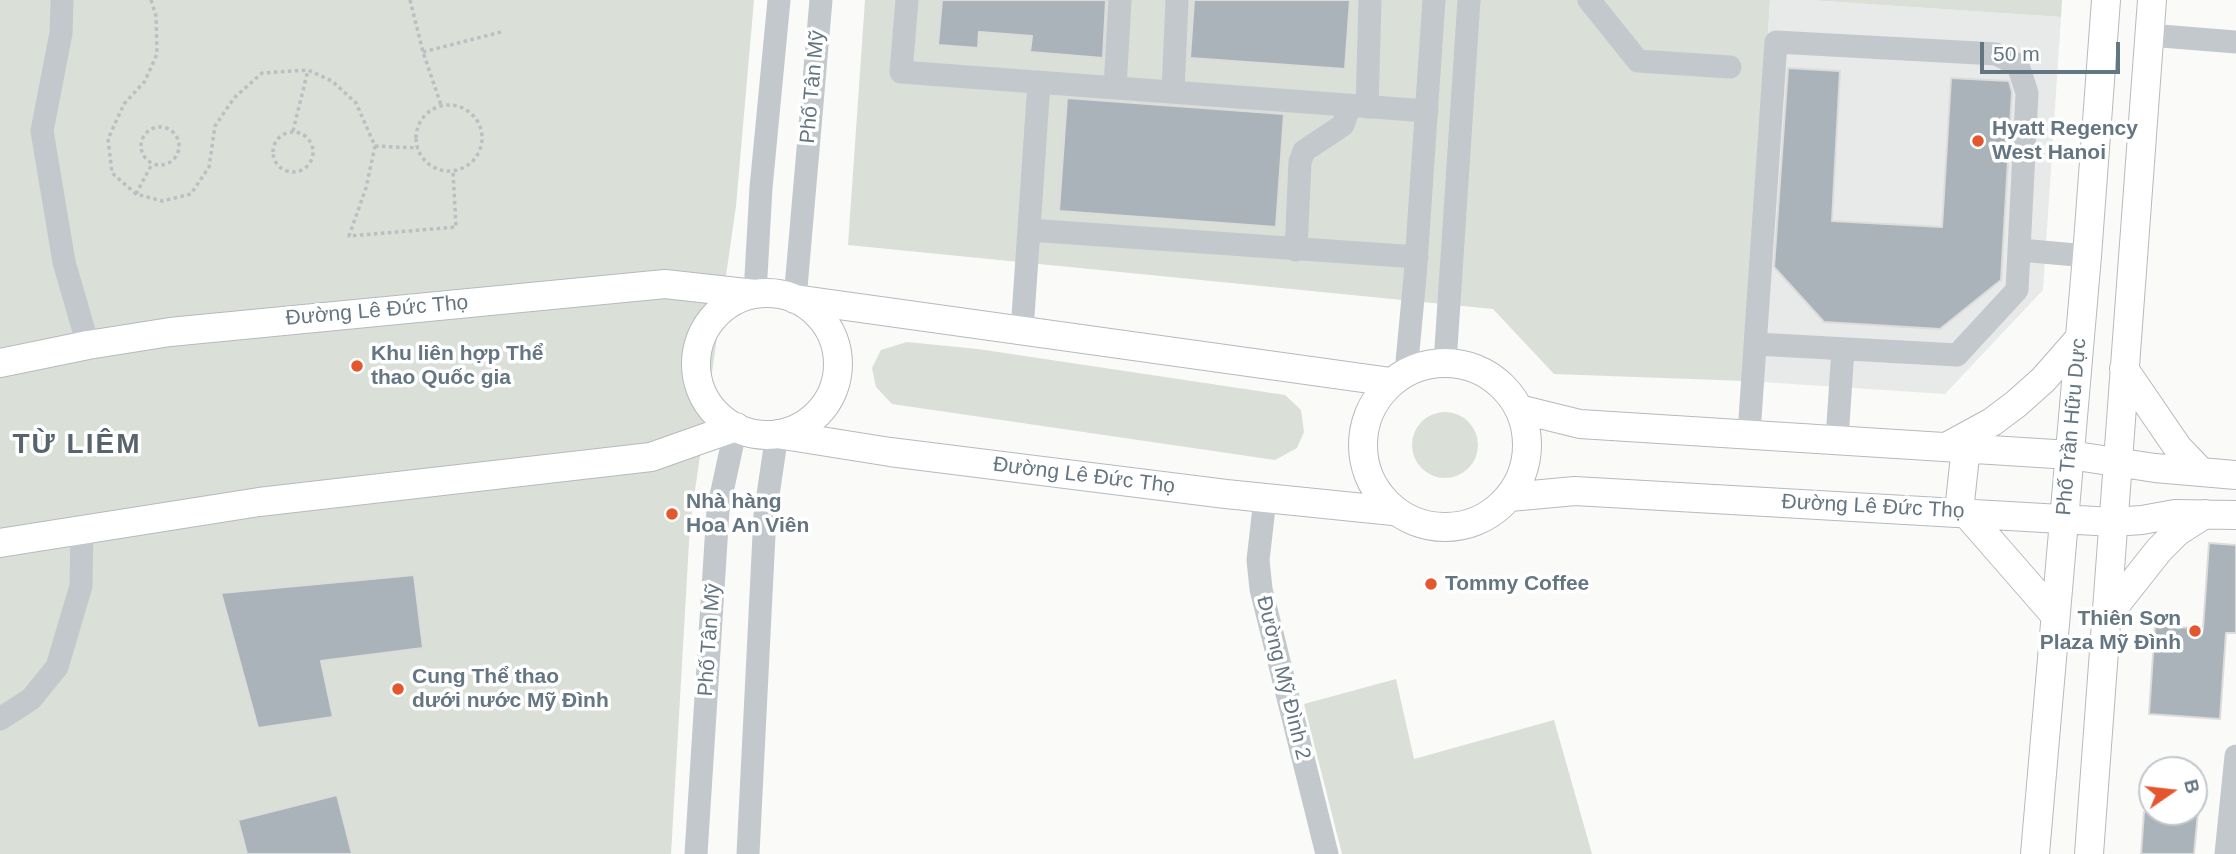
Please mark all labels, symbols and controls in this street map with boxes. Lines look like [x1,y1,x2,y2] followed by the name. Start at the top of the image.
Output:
[1984,28,2124,72] scale bar
[796,30,830,144] street label: Phố Tân Mỹ
[1993,42,2040,65] text: 50 m
[1992,116,2138,166] place label: Hyatt Regency West Hanoi
[1970,133,1986,149] marker: Hyatt Regency West Hanoi
[285,290,469,332] street label: Đường Lê Đức Thọ
[2052,337,2092,517] street label: Phố Trần Hữu Dực
[371,341,543,391] place label: Khu liên hợp Thể thao Quốc gia
[349,358,365,374] marker: Khu liên hợp Thể thao Quốc gia
[13,428,141,462] district label: TỪ LIÊM
[992,452,1176,500] street label: Đường Lê Đức Thọ
[686,489,809,539] place label: Nhà hàng Hoa An Viên
[1781,490,1965,524] street label: Đường Lê Đức Thọ
[664,506,680,522] marker: Nhà hàng Hoa An Viên
[1445,571,1589,597] place label: Tommy Coffee
[1423,576,1439,592] marker: Tommy Coffee
[693,583,727,697] street label: Phố Tân Mỹ
[1250,594,1316,762] street label: Đường Mỹ Đình 2
[2040,606,2181,656] place label: Thiên Sơn Plaza Mỹ Đình
[2187,623,2203,639] marker: Thiên Sơn Plaza Mỹ Đình
[412,664,609,714] place label: Cung Thể thao dưới nước Mỹ Đình
[390,681,406,697] marker: Cung Thể thao dưới nước Mỹ Đình
[2138,756,2208,826] north arrow
[2180,777,2204,795] text: B

